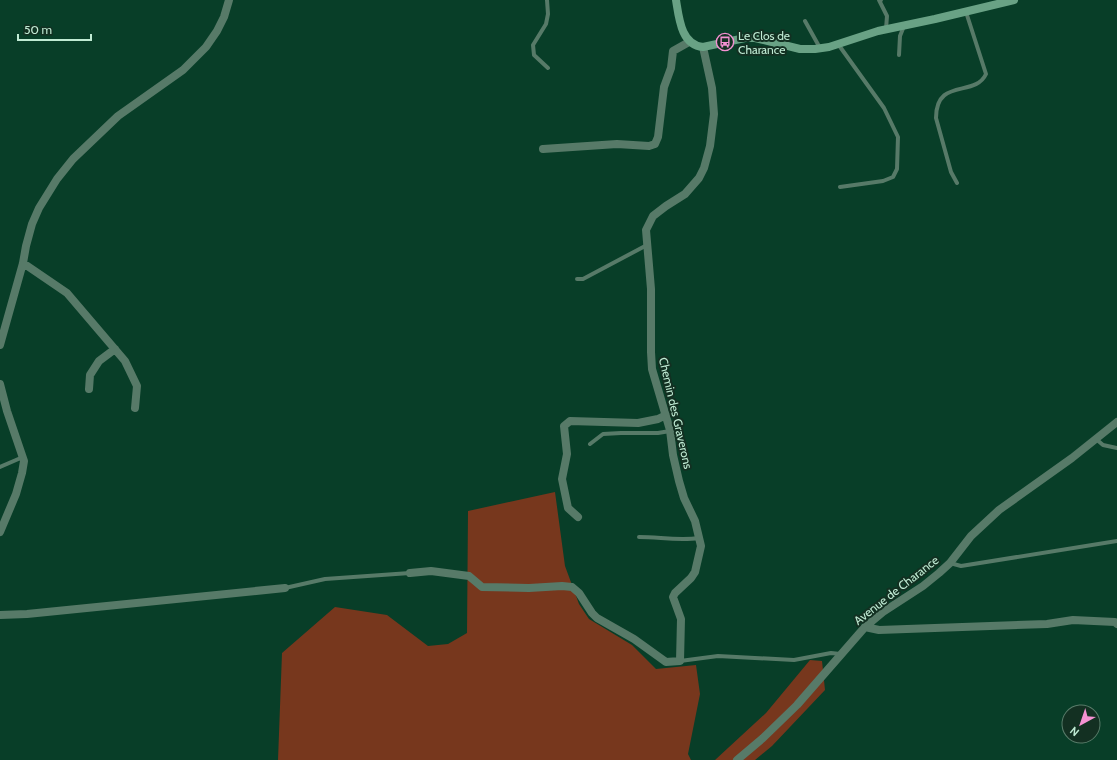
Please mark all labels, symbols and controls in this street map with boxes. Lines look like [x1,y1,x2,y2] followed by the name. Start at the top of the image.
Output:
[18,16,91,42] scale bar
[24,22,52,37] text: 50 m
[738,28,790,57] place label: Le Clos de Charance
[715,32,735,52] bus stop icon: Le Clos de Charance
[656,356,696,470] street label: Chemin des Graverons
[851,552,941,628] street label: Avenue de Charance
[1061,704,1101,744] north arrow
[1067,724,1082,740] text: N

